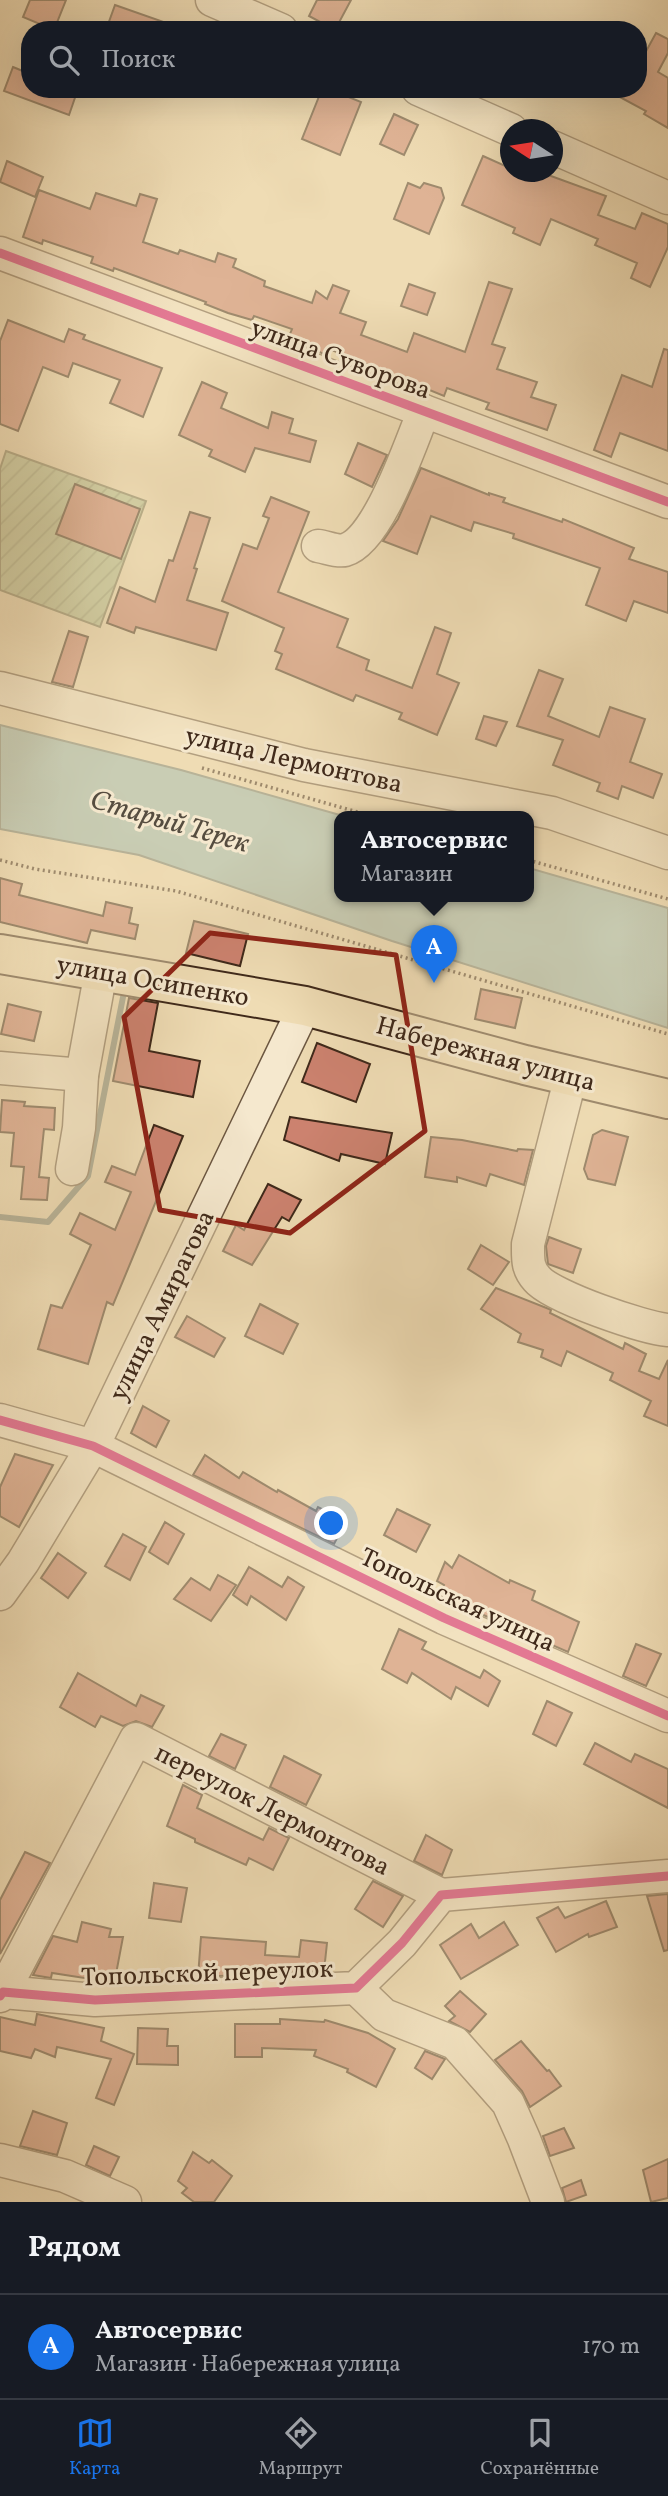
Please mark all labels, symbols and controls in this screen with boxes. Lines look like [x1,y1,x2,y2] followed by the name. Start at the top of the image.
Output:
[21,21,647,98] search box
[45,41,83,79] icon: search
[101,42,175,78] text: Поиск
[500,119,563,182] north arrow
[245,311,435,409] street label: улица Суворова
[181,718,406,803] street label: улица Лермонтова
[85,781,254,864] water label: Старый Терек
[334,811,534,902] popup
[360,823,508,859] text: Автосервис
[360,859,453,891] text: Магазин
[411,925,457,983] pin: A
[54,947,252,1017] street label: улица Осипенко
[372,1008,599,1102] street label: Набережная улица
[101,1204,225,1407] street label: улица Амирагова
[314,1506,348,1540] your location
[354,1540,561,1662] street label: Топольская улица
[148,1736,396,1886] street label: переулок Лермонтова
[80,1952,334,1996] street label: Топольской переулок
[28,2227,121,2269] text: Рядом
[95,2313,242,2349] text: Автосервис
[43,2331,59,2363] text: A
[582,2331,640,2363] text: 170 m
[95,2349,401,2381] text: Магазин · Набережная улица
[69,2414,121,2482] tab: Карта
[259,2414,342,2482] tab: Маршрут
[480,2414,599,2482] tab: Сохранённые

